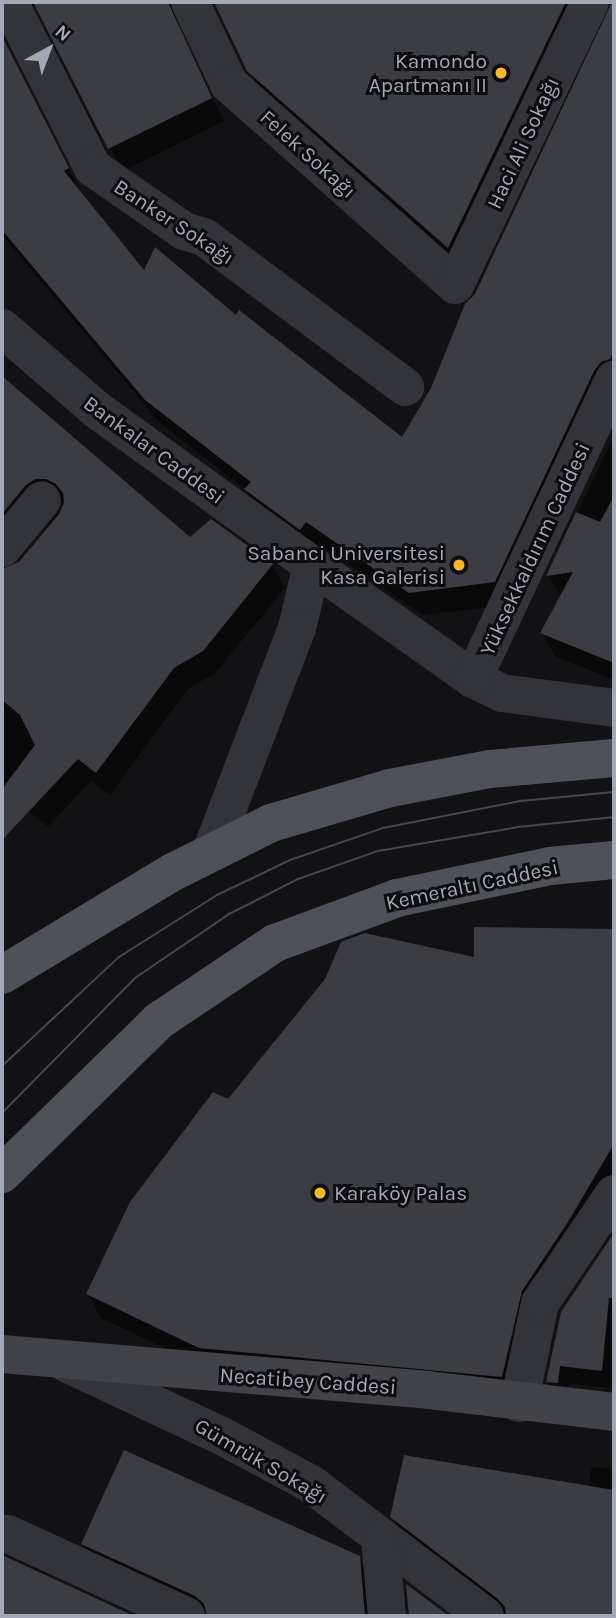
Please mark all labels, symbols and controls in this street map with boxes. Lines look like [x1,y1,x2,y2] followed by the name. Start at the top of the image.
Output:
[14,14,84,84] north arrow
[50,20,75,46] text: N
[369,48,487,98] place label: Kamondo Apartmanı II
[493,65,509,81] marker: Kamondo Apartmanı II
[481,73,565,213] street label: Haci Ali Sokağı
[255,104,361,204] street label: Felek Sokağı
[109,174,239,270] street label: Banker Sokağı
[79,390,229,510] street label: Bankalar Caddesi
[475,438,595,660] street label: Yüksekkaldırım Caddesi
[247,540,445,590] place label: Sabanci Universitesi Kasa Galerisi
[451,557,467,573] marker: Sabanci Universitesi Kasa Galerisi
[384,854,560,916] street label: Kemeraltı Caddesi
[334,1180,467,1206] place label: Karaköy Palas
[312,1185,328,1201] marker: Karaköy Palas
[219,1362,397,1400] street label: Necatibey Caddesi
[190,1413,332,1509] street label: Gümrük Sokağı

